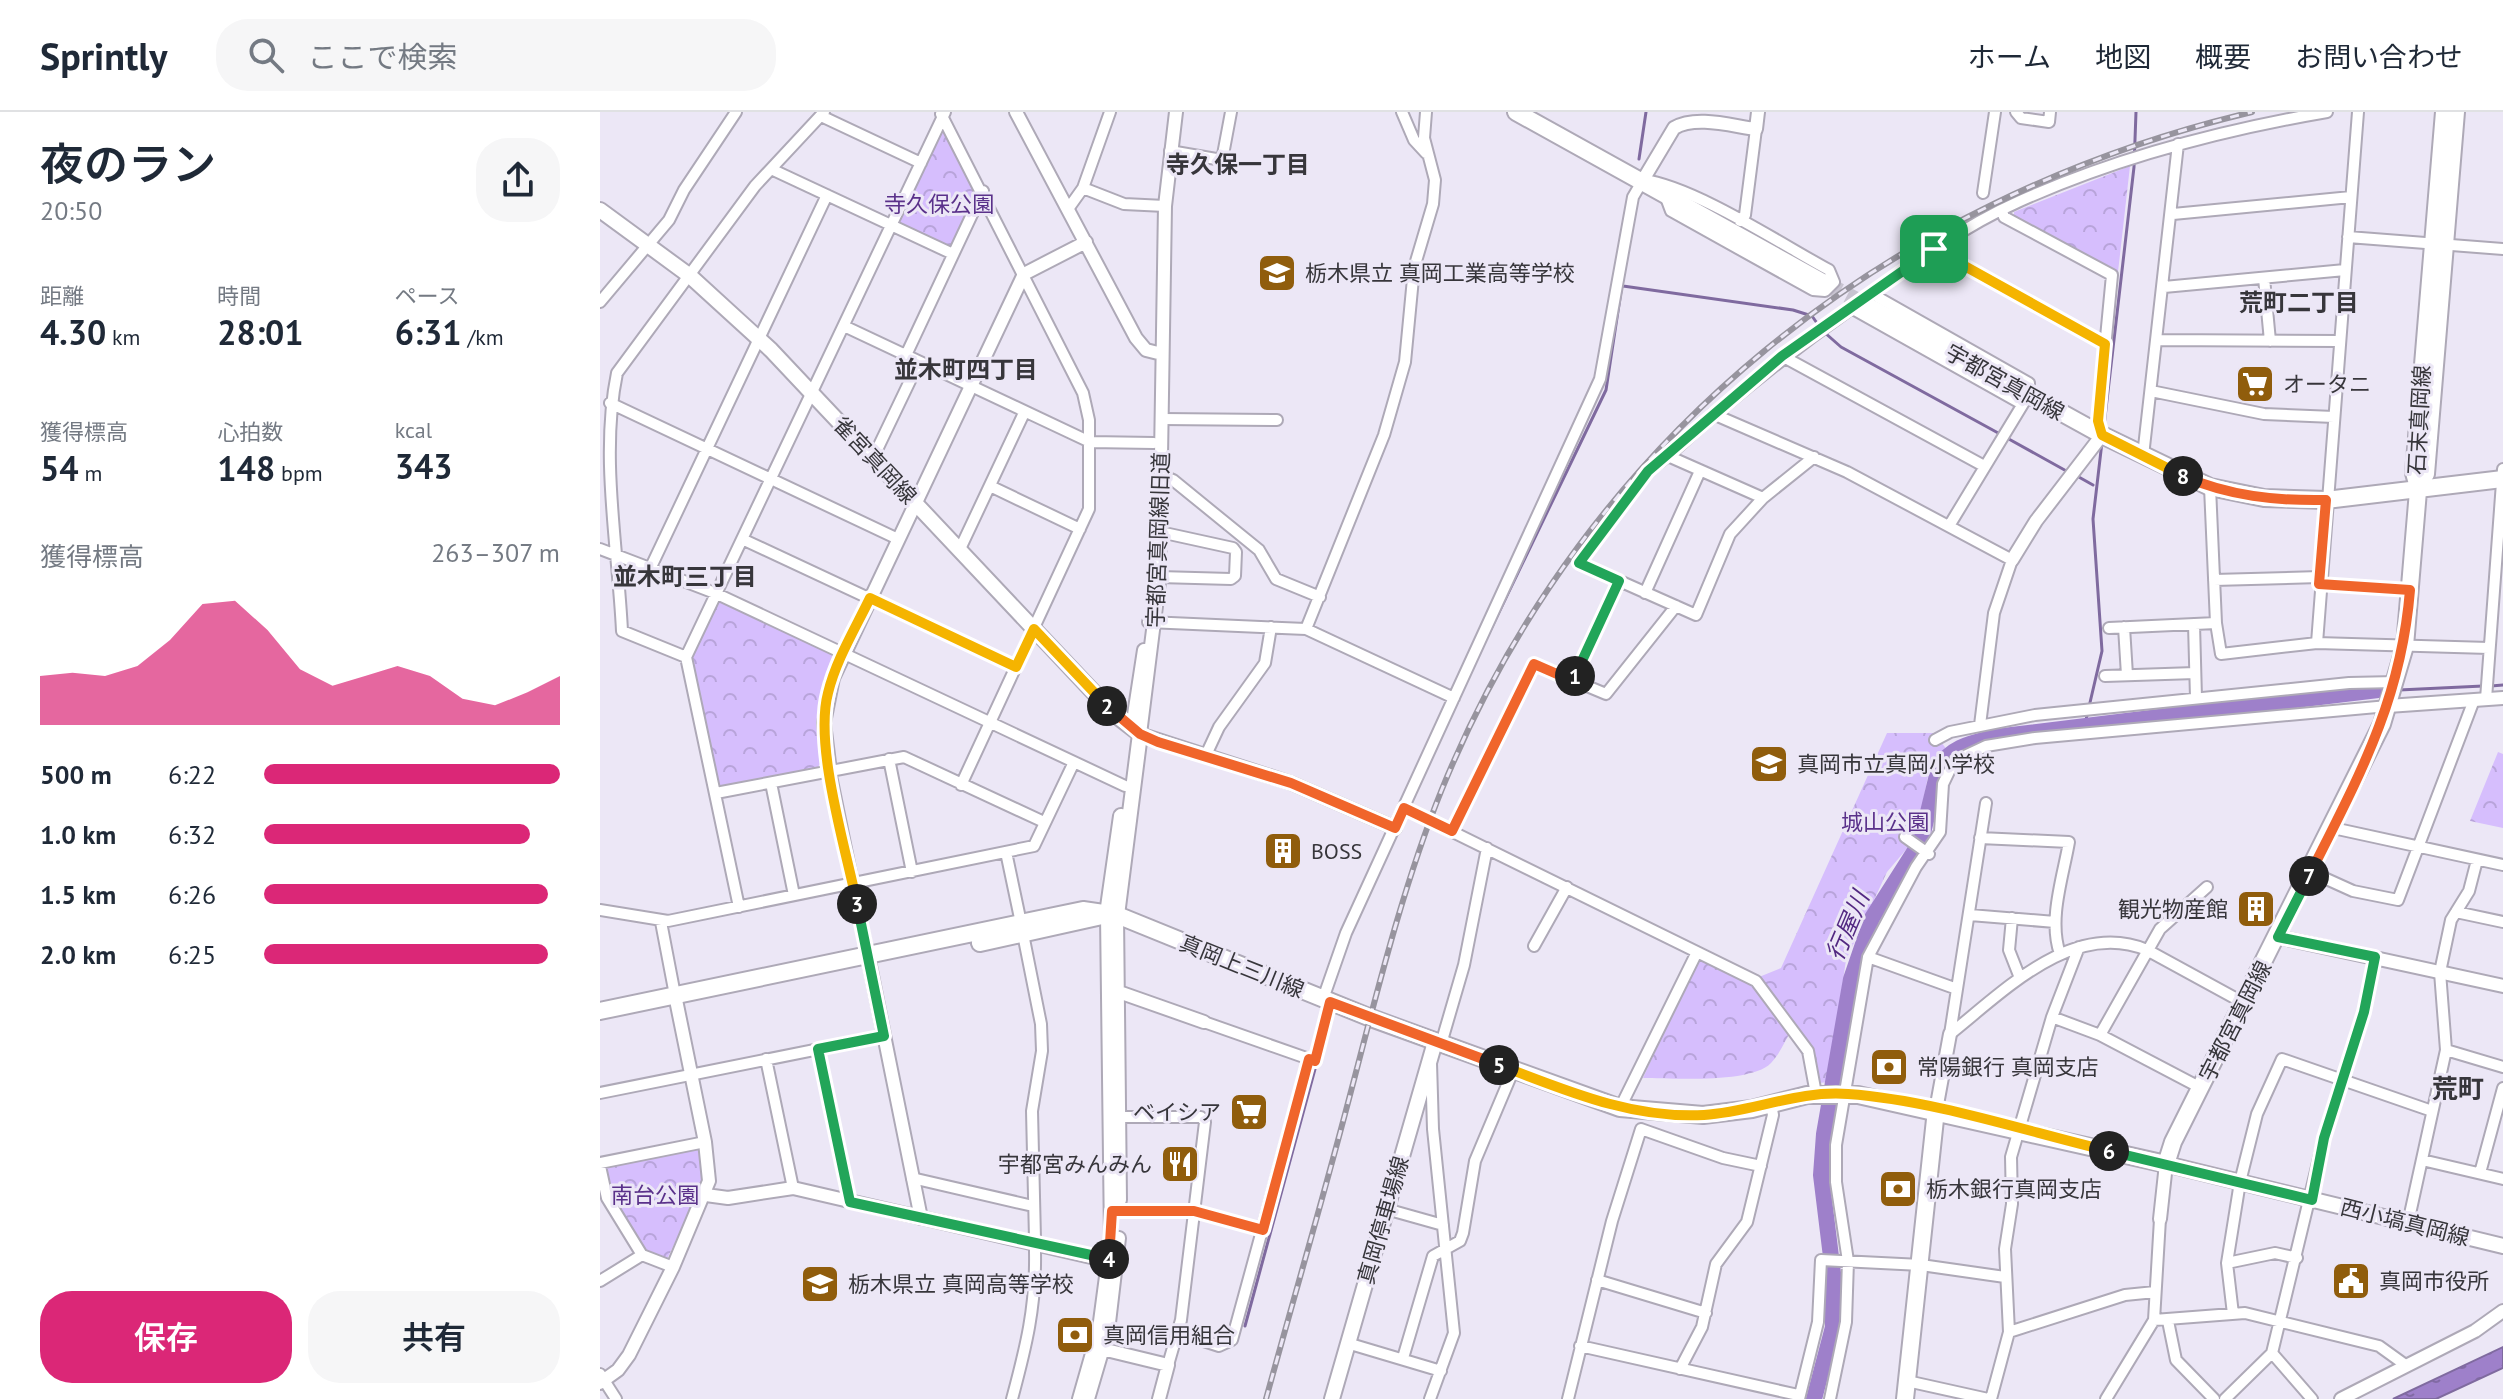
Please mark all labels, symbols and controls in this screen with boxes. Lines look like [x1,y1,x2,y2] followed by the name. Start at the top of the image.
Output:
[216,19,776,91] search box
[40,31,168,80] text: Sprintly
[244,33,288,77] icon: search
[308,37,458,76] text: ここで検索
[1968,38,2051,75] text: ホーム
[2095,38,2151,75] text: 地図
[2195,38,2251,75] text: 概要
[2295,38,2463,75] text: お問い合わせ
[40,135,216,192] text: 夜のラン
[476,138,560,222] button: share
[1166,149,1310,180] district label: 寺久保一丁目
[884,190,994,218] park label: 寺久保公園
[40,194,102,227] text: 20:50
[1900,215,1968,283] pin
[1912,227,1956,271] icon: arrive
[1256,252,1298,294] school or university icon: 栃木県立 真岡工業高等学校
[1305,259,1575,287] place label: 栃木県立 真岡工業高等学校
[40,282,84,310] text: 距離
[217,282,261,310] text: 時間
[395,282,460,310] text: ペース
[2239,287,2359,318] district label: 荒町二丁目
[40,310,106,354] text: 4.30
[217,310,304,354] text: 28:01
[395,310,462,354] text: 6:31
[106,323,140,351] text: km
[462,323,504,351] text: /km
[1940,338,2070,426] street label: 宇都宮真岡線
[894,354,1038,385] district label: 並木町四丁目
[2234,363,2276,405] supermarket icon: オータニ
[2402,364,2436,476] street label: 石末真岡線
[2283,370,2371,398] place label: オータニ
[827,410,923,510] street label: 雀宮真岡線
[395,416,432,444] text: kcal
[40,418,128,446] text: 獲得標高
[217,418,283,446] text: 心拍数
[395,444,453,488] text: 343
[40,446,79,490] text: 54
[217,446,275,490] text: 148
[1141,452,1175,628] street label: 宇都宮真岡線旧道
[2163,456,2203,496] pin: 8
[79,459,102,487] text: m
[275,459,323,487] text: bpm
[2177,462,2189,490] text: 8
[431,536,560,569] text: 263–307 m
[40,540,144,573] text: 獲得標高
[613,561,757,592] district label: 並木町三丁目
[1555,656,1595,696] pin: 1
[1569,662,1581,690] text: 1
[1087,686,1127,726] pin: 2
[1101,692,1113,720] text: 2
[1748,743,1790,785] school or university icon: 真岡市立真岡小学校
[1797,750,1995,778] place label: 真岡市立真岡小学校
[40,758,112,791] text: 500 m
[168,758,216,791] text: 6:22
[1841,808,1929,836] park label: 城山公園
[40,818,116,851] text: 1.0 km
[168,818,216,851] text: 6:32
[1262,830,1304,872] building icon: BOSS
[1311,837,1362,865] place label: BOSS
[2289,856,2329,896] pin: 7
[2303,862,2315,890] text: 7
[40,878,116,911] text: 1.5 km
[168,878,216,911] text: 6:26
[837,884,877,924] pin: 3
[1819,884,1877,965] water label: 行屋川
[2235,888,2277,930] building icon: 観光物産館
[851,890,863,918] text: 3
[2118,895,2228,923] place label: 観光物産館
[1176,928,1308,1004] street label: 真岡上三川線
[40,938,116,971] text: 2.0 km
[168,938,216,971] text: 6:25
[2193,956,2277,1086] street label: 宇都宮真岡線
[1479,1045,1519,1085] pin: 5
[1868,1046,1910,1088] bank icon: 常陽銀行 真岡支店
[1493,1051,1505,1079] text: 5
[1917,1053,2099,1081] place label: 常陽銀行 真岡支店
[2432,1072,2484,1105] district label: 荒町
[1228,1091,1270,1133] supermarket icon: ベイシア
[1133,1098,1221,1126] place label: ベイシア
[2089,1131,2129,1171] pin: 6
[2103,1137,2115,1165] text: 6
[1159,1143,1201,1185] restaurant icon: 宇都宮みんみん
[998,1150,1152,1178] place label: 宇都宮みんみん
[1351,1153,1415,1287] street label: 真岡停車場線
[1877,1168,1919,1210] bank icon: 栃木銀行真岡支店
[1926,1175,2102,1203] place label: 栃木銀行真岡支店
[611,1181,699,1209] park label: 南台公園
[2338,1192,2472,1252] street label: 西小塙真岡線
[1089,1239,1129,1279] pin: 4
[1103,1245,1115,1273] text: 4
[2330,1260,2372,1302] public building icon: 真岡市役所
[799,1263,841,1305] school or university icon: 栃木県立 真岡高等学校
[2379,1267,2489,1295] place label: 真岡市役所
[848,1270,1074,1298] place label: 栃木県立 真岡高等学校
[40,1291,292,1383] button: 保存
[308,1291,560,1383] button: 共有
[1054,1314,1096,1356] bank icon: 真岡信用組合
[1103,1321,1235,1349] place label: 真岡信用組合

